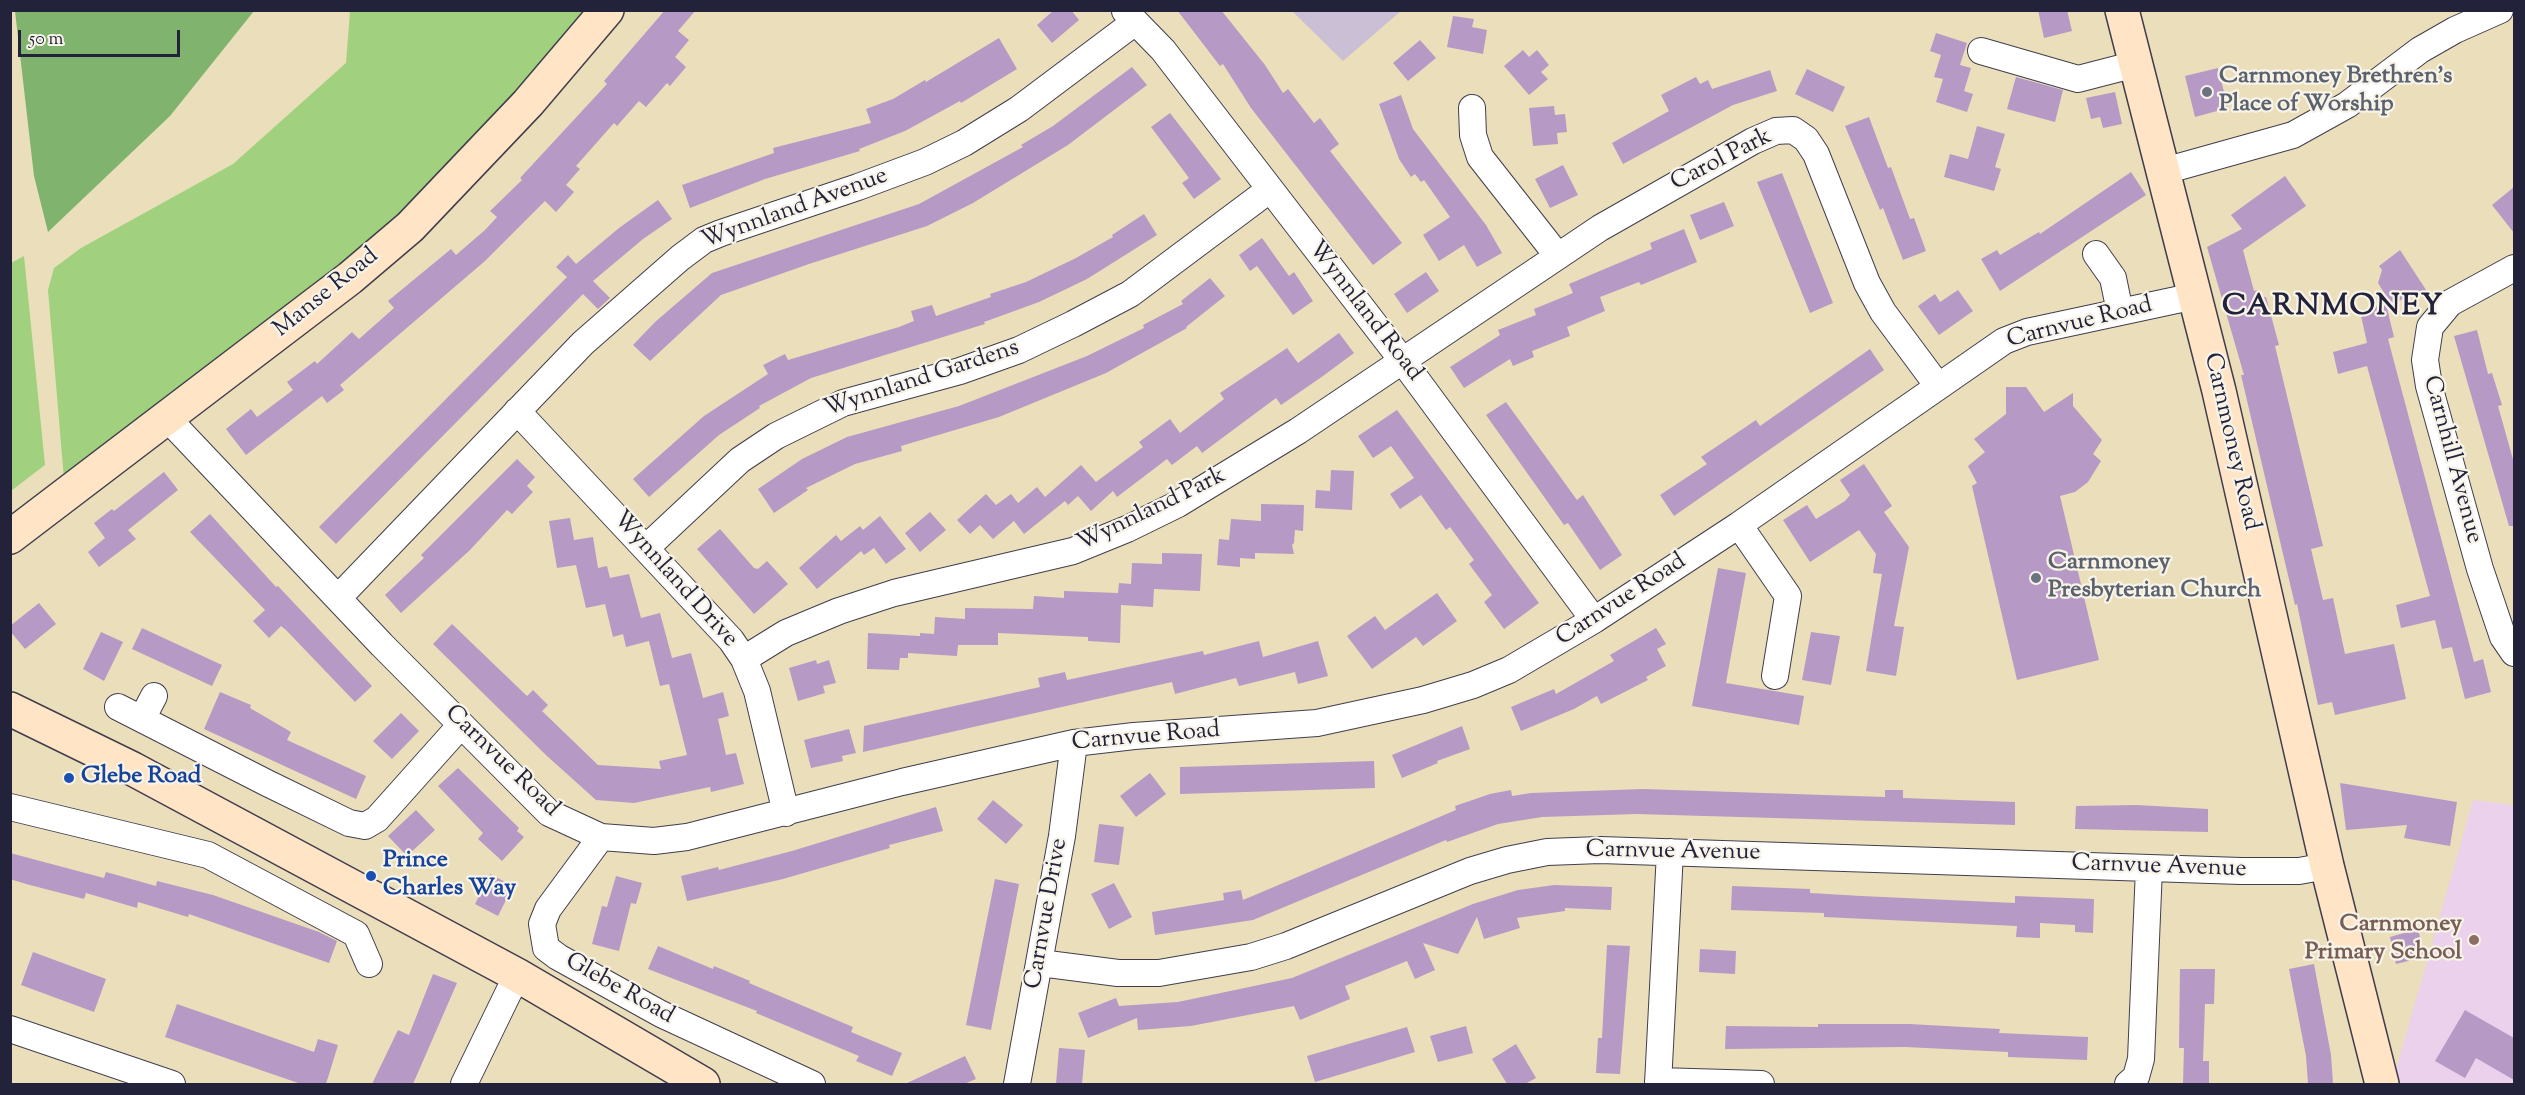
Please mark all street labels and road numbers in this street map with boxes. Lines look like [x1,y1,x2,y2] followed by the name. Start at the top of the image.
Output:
[1667,123,1777,199] street label: Carol Park
[698,163,892,257] street label: Wynnland Avenue
[1300,236,1428,388] street label: Wynnland Road
[269,243,385,345] street label: Manse Road
[2004,292,2156,356] street label: Carnvue Road
[821,335,1023,425] street label: Wynnland Gardens
[2196,350,2264,534] street label: Carnmoney Road
[2415,373,2487,547] street label: Carnhill Avenue
[1073,463,1231,559] street label: Wynnland Park
[605,506,743,654] street label: Wynnland Drive
[1552,548,1692,654] street label: Carnvue Road
[437,700,565,824] street label: Carnvue Road
[1071,717,1221,759] street label: Carnvue Road
[1021,836,1075,992] street label: Carnvue Drive
[1585,837,1761,869] street label: Carnvue Avenue
[2071,851,2247,885] street label: Carnvue Avenue
[559,948,679,1032] street label: Glebe Road

